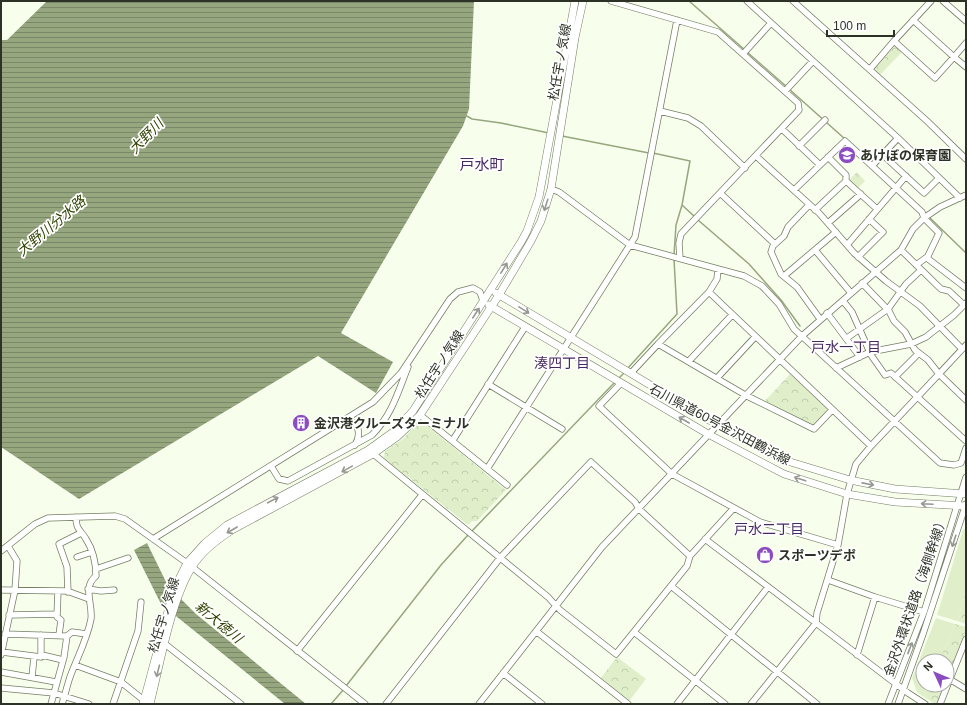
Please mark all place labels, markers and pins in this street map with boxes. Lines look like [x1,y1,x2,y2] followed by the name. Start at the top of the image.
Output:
[837,145,857,165] school or university icon: あけぼの保育園
[860,148,951,163] place label: あけぼの保育園
[291,413,311,433] building icon: 金沢港クルーズターミナル
[314,416,469,431] place label: 金沢港クルーズターミナル
[755,545,775,565] shop icon: スポーツデポ
[778,548,856,563] place label: スポーツデポ

